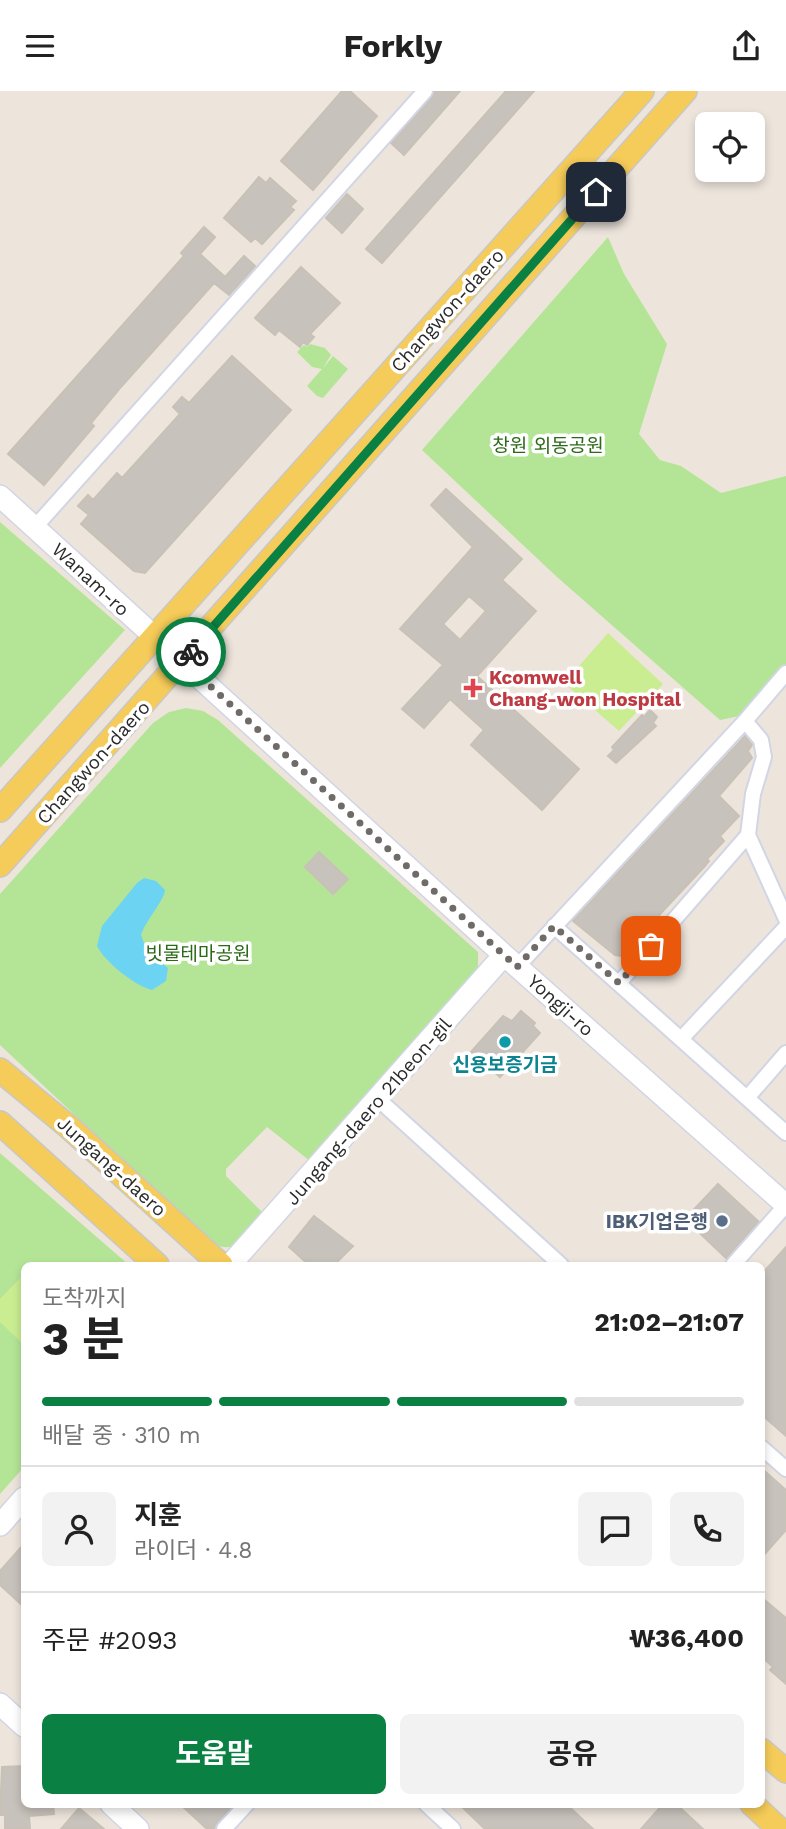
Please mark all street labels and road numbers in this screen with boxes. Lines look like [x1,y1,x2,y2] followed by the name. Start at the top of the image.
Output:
[386,244,509,377] street label: Changwon-daero
[47,538,134,621] street label: Wanam-ro
[32,696,155,829] street label: Changwon-daero
[523,970,599,1041] street label: Yongji-ro
[281,1013,456,1210] street label: Jungang-daero 21beon-gil
[52,1111,171,1221] street label: Jungang-daero

